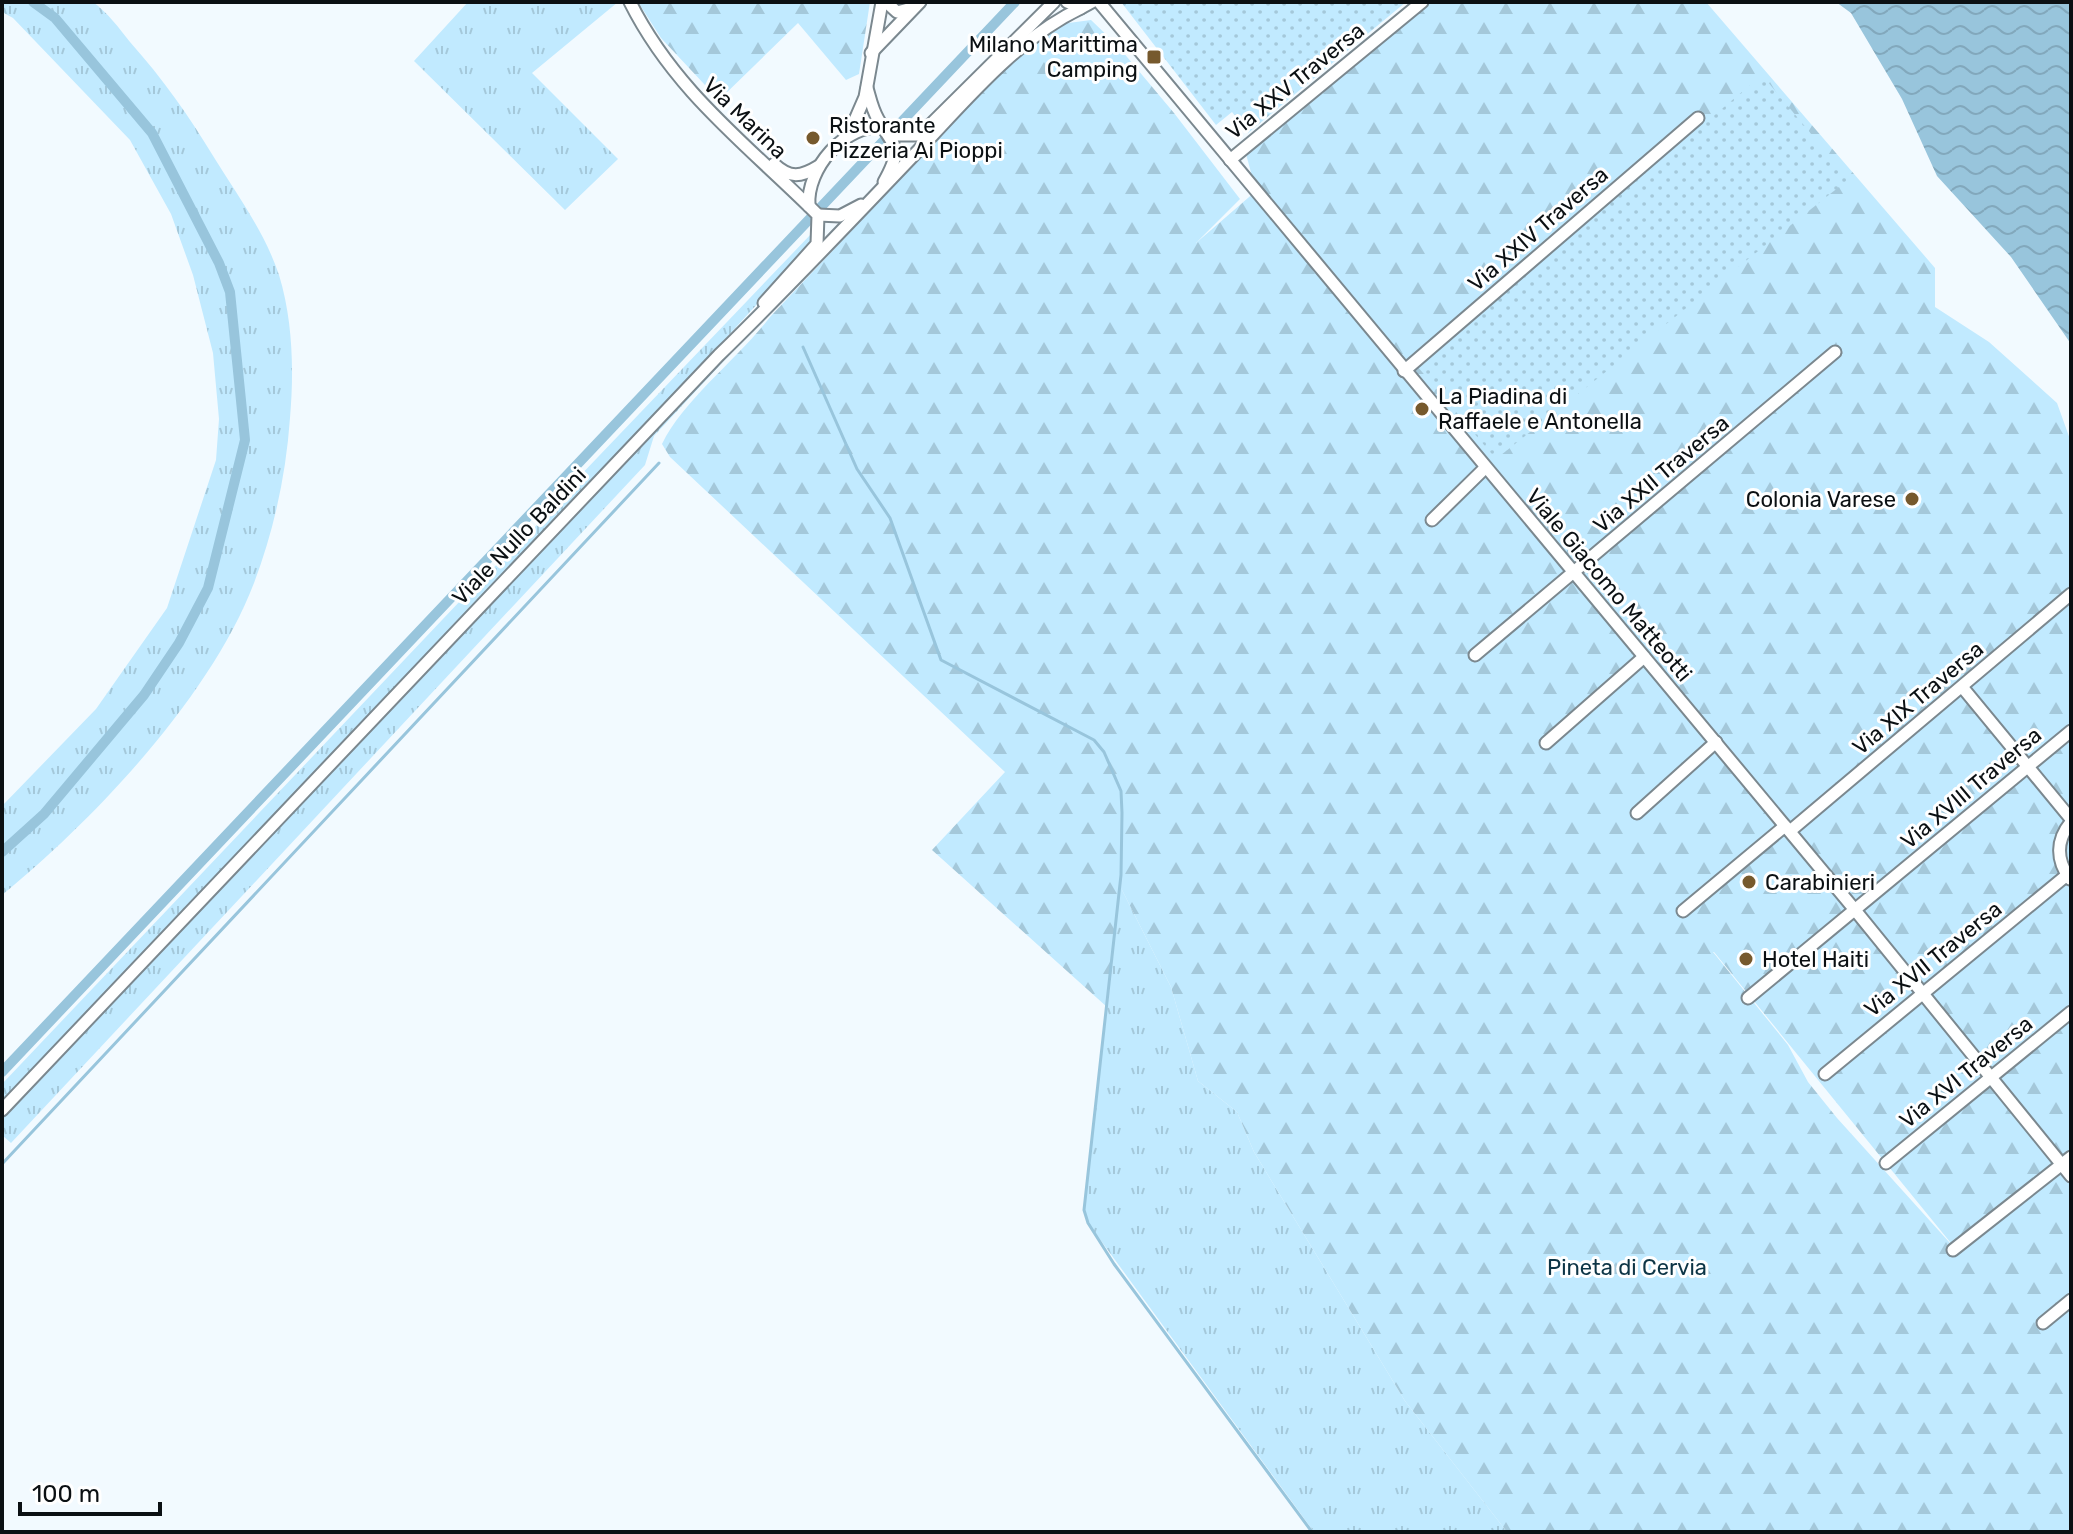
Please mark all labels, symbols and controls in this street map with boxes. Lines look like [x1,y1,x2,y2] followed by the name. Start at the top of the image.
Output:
[1220,17,1370,145] street label: Via XXV Traversa
[969,31,1138,83] place label: Milano Marittima Camping
[1145,48,1163,66] marker: Milano Marittima Camping
[698,71,792,165] street label: Via Marina
[829,112,1003,164] place label: Ristorante Pizzeria Ai Pioppi
[804,129,822,147] marker: Ristorante Pizzeria Ai Pioppi
[1463,161,1613,297] street label: Via XXIV Traversa
[1438,383,1642,435] place label: La Piadina di Raffaele e Antonella
[1413,400,1431,418] marker: La Piadina di Raffaele e Antonella
[1588,409,1734,539] street label: Via XXII Traversa
[446,461,592,611] street label: Viale Nullo Baldini
[1520,483,1698,687] street label: Viale Giacomo Matteotti
[1746,486,1896,513] place label: Colonia Varese
[1903,490,1921,508] marker: Colonia Varese
[1847,635,1989,761] street label: Via XIX Traversa
[1895,721,2047,855] street label: Via XVIII Traversa
[1765,869,1875,896] place label: Carabinieri
[1740,873,1758,891] marker: Carabinieri
[1859,895,2007,1023] street label: Via XVII Traversa
[1762,946,1869,973] place label: Hotel Haiti
[1737,950,1755,968] marker: Hotel Haiti
[1894,1010,2038,1134] street label: Via XVI Traversa
[1547,1254,1707,1281] park label: Pineta di Cervia
[20,1466,160,1516] scale bar
[32,1480,100,1508] text: 100 m

